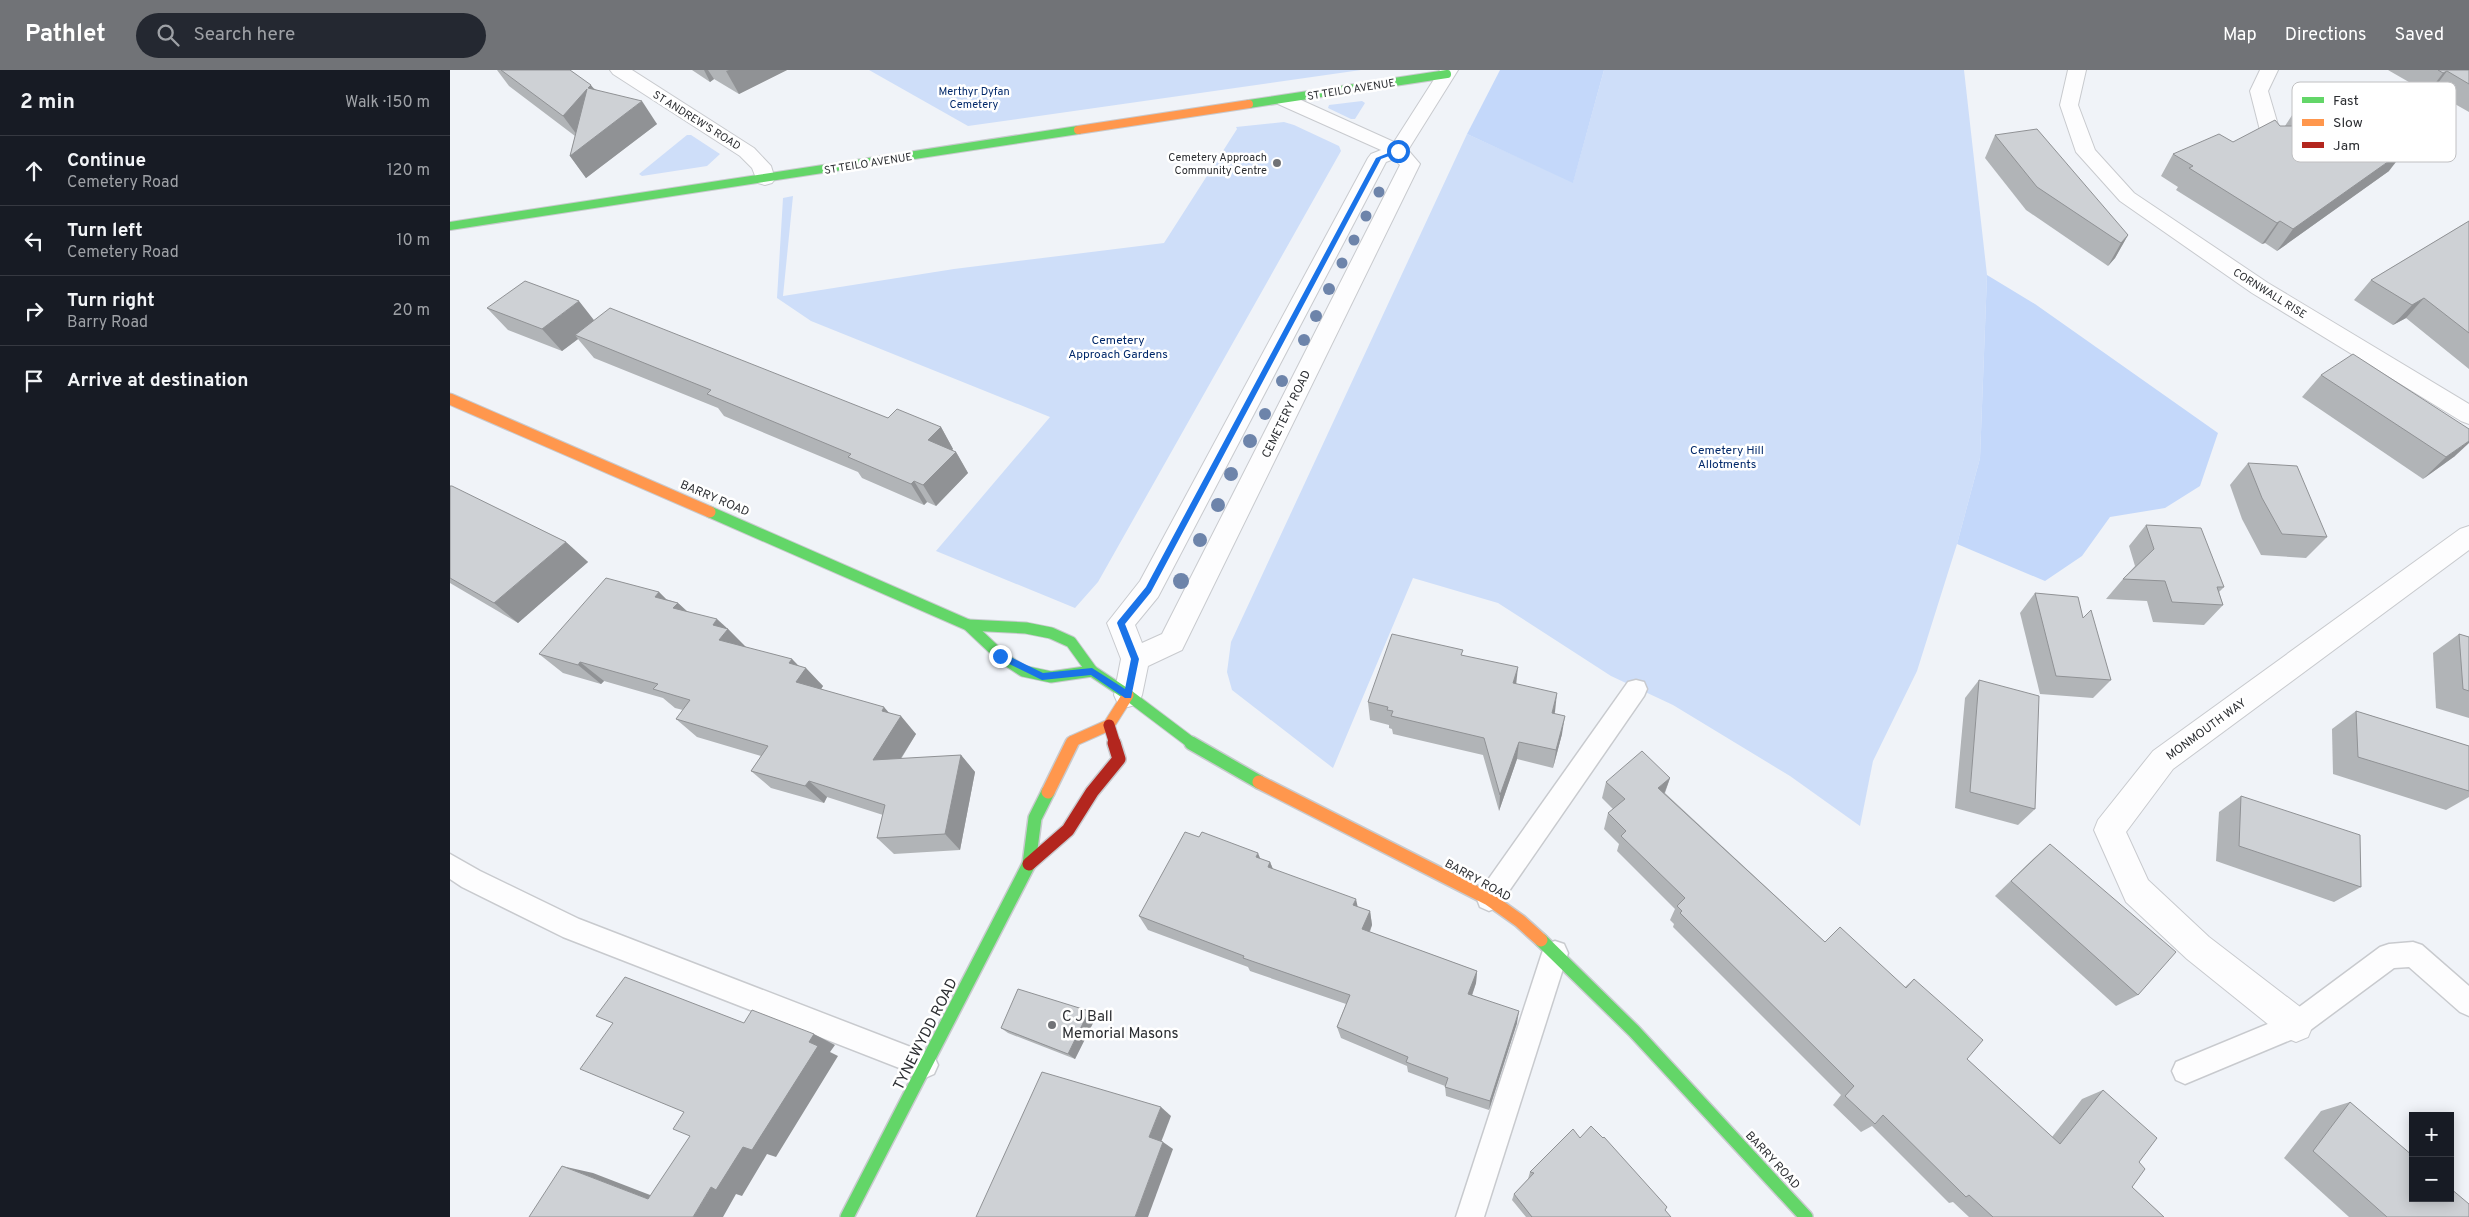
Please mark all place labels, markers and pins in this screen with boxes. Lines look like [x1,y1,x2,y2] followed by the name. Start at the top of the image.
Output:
[1168,151,1267,178] place label: Cemetery Approach Community Centre
[1271,157,1283,169] marker: Cemetery Approach Community Centre
[1062,1008,1179,1044] place label: C J Ball Memorial Masons
[1046,1019,1058,1031] marker: C J Ball Memorial Masons

